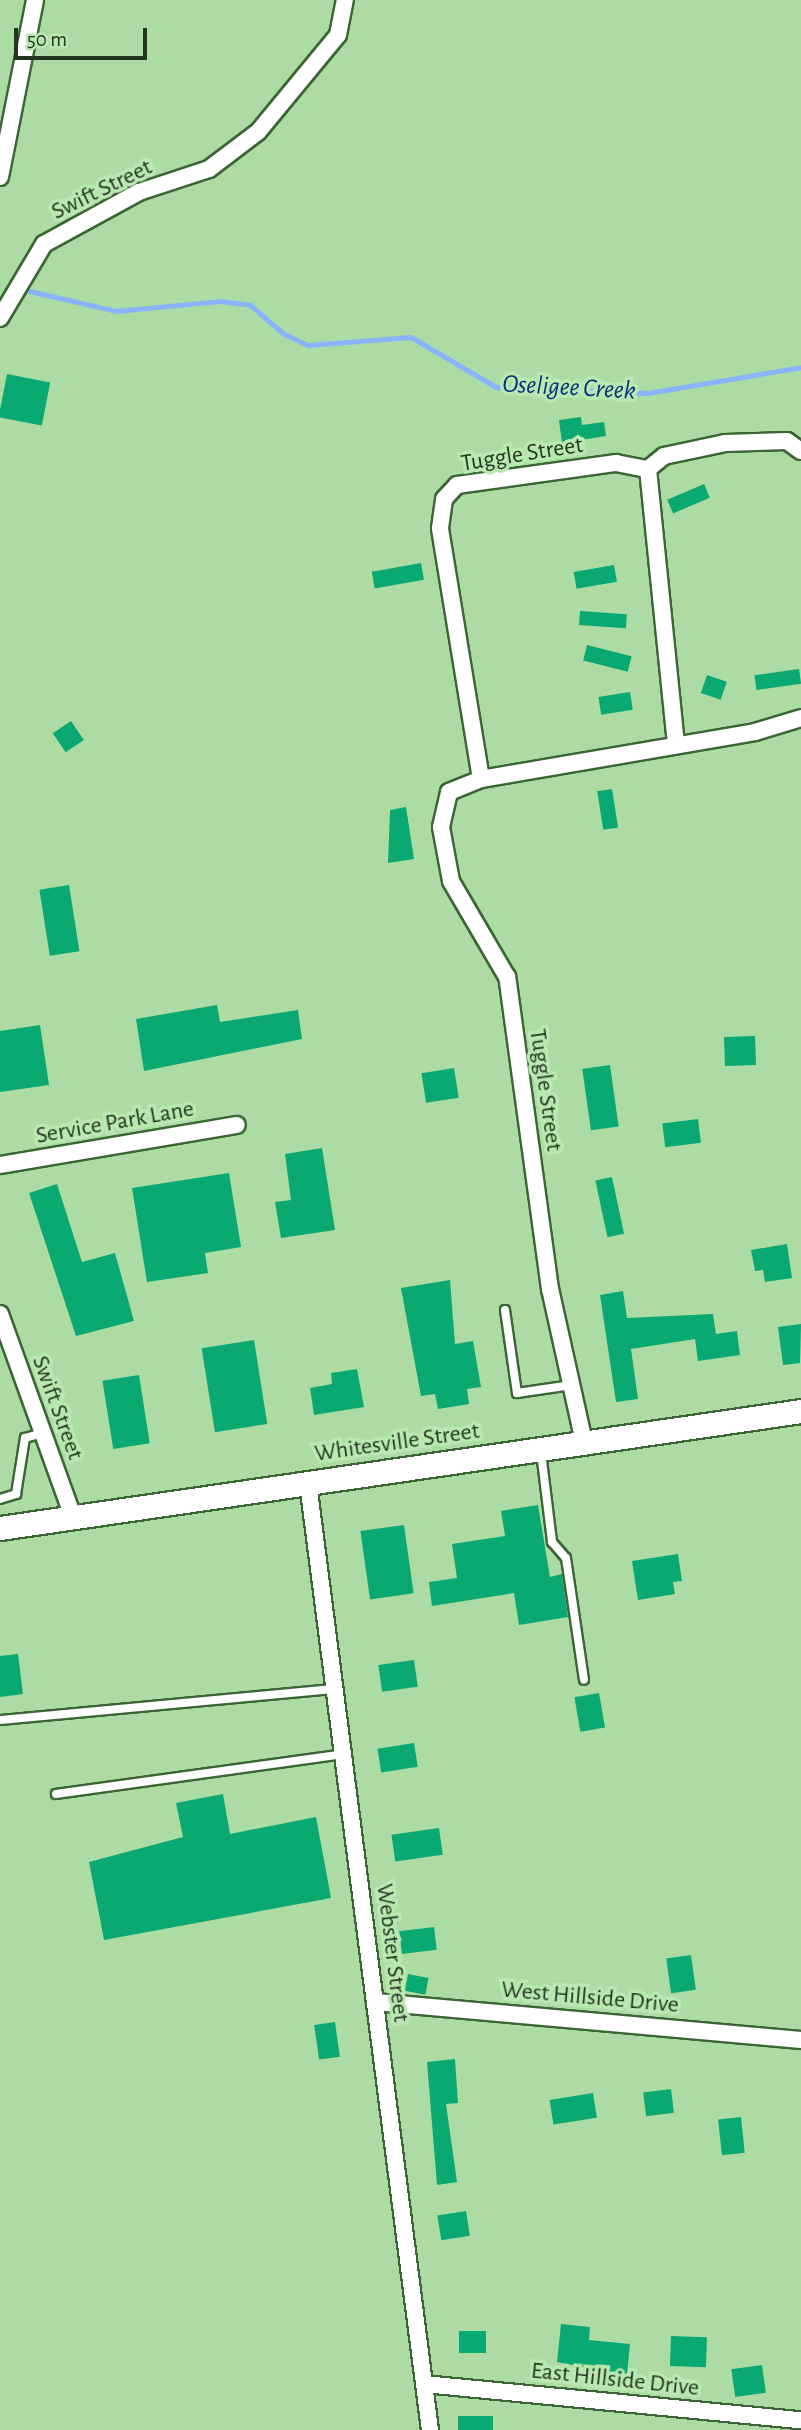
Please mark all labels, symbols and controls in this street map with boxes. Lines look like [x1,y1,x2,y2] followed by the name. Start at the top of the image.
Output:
[18,14,150,58] scale bar
[27,29,67,50] text: 50 m
[47,153,157,227] street label: Swift Street
[502,369,636,407] water label: Oseligee Creek
[459,431,585,479] street label: Tuggle Street
[522,1027,568,1153] street label: Tuggle Street
[34,1095,196,1151] street label: Service Park Lane
[25,1352,89,1464] street label: Swift Street
[313,1417,481,1469] street label: Whitesville Street
[369,1882,415,2024] street label: Webster Street
[500,1976,680,2020] street label: West Hillside Drive
[530,2357,700,2403] street label: East Hillside Drive

